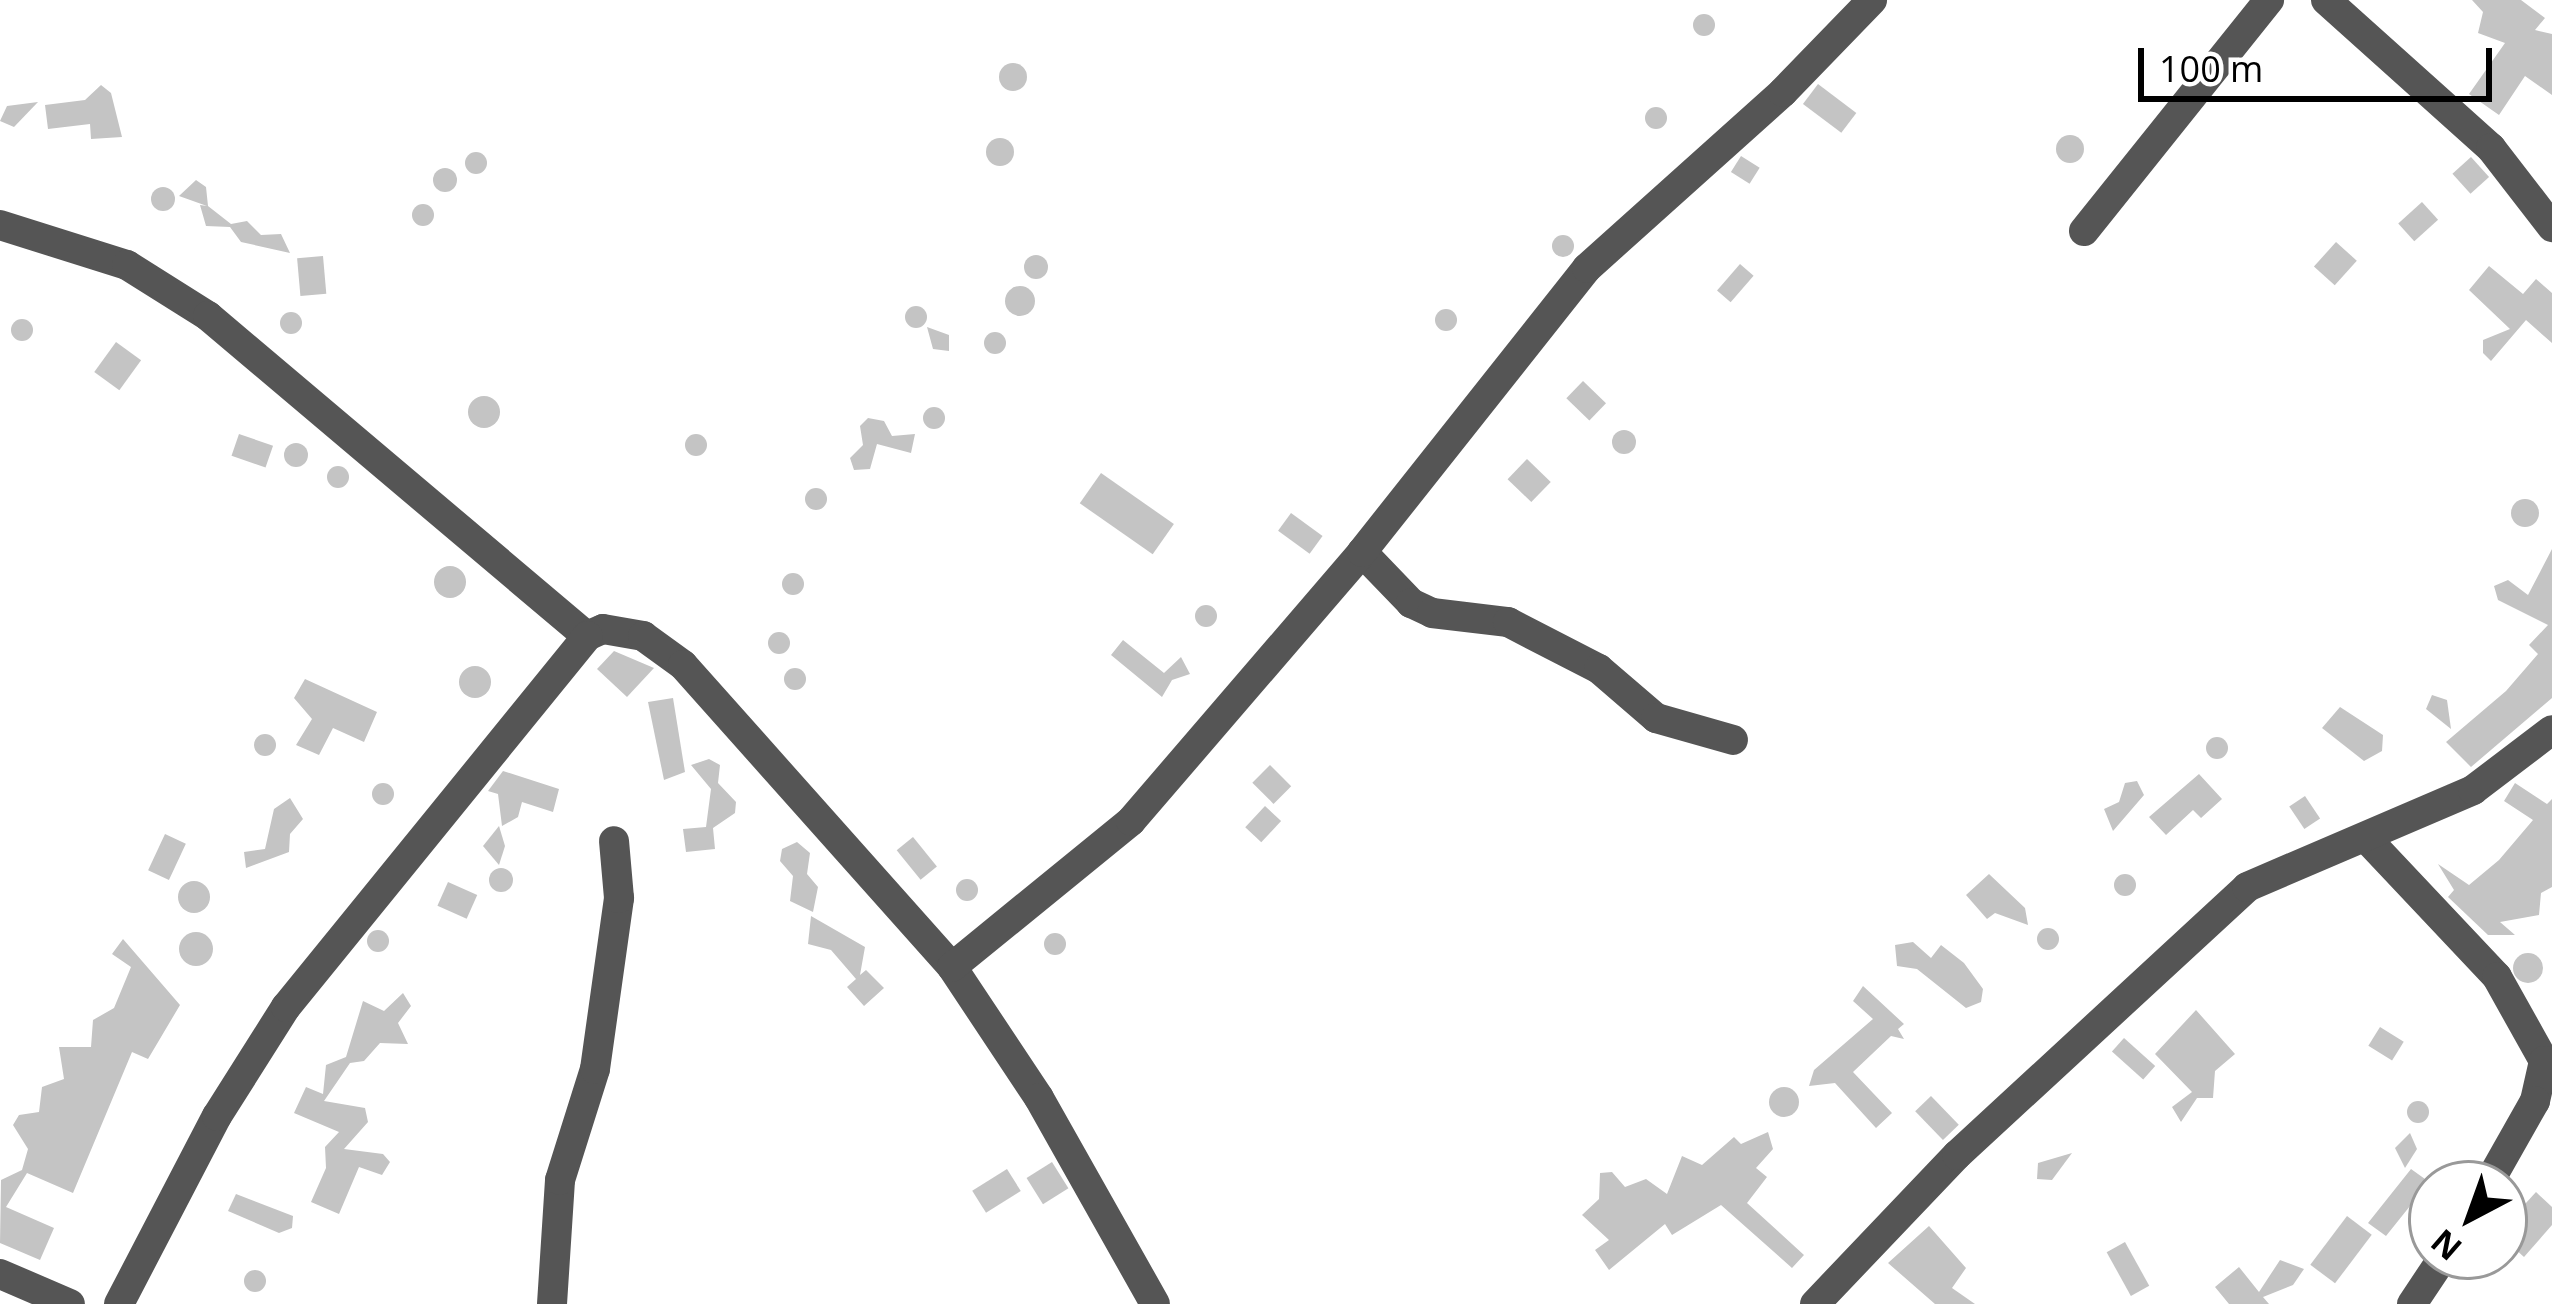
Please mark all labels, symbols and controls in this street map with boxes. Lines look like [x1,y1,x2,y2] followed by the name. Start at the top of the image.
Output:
[2144,24,2498,98] scale bar
[2159,44,2263,93] text: 100 m
[2408,1160,2528,1280] north arrow
[2421,1219,2471,1271] text: N

